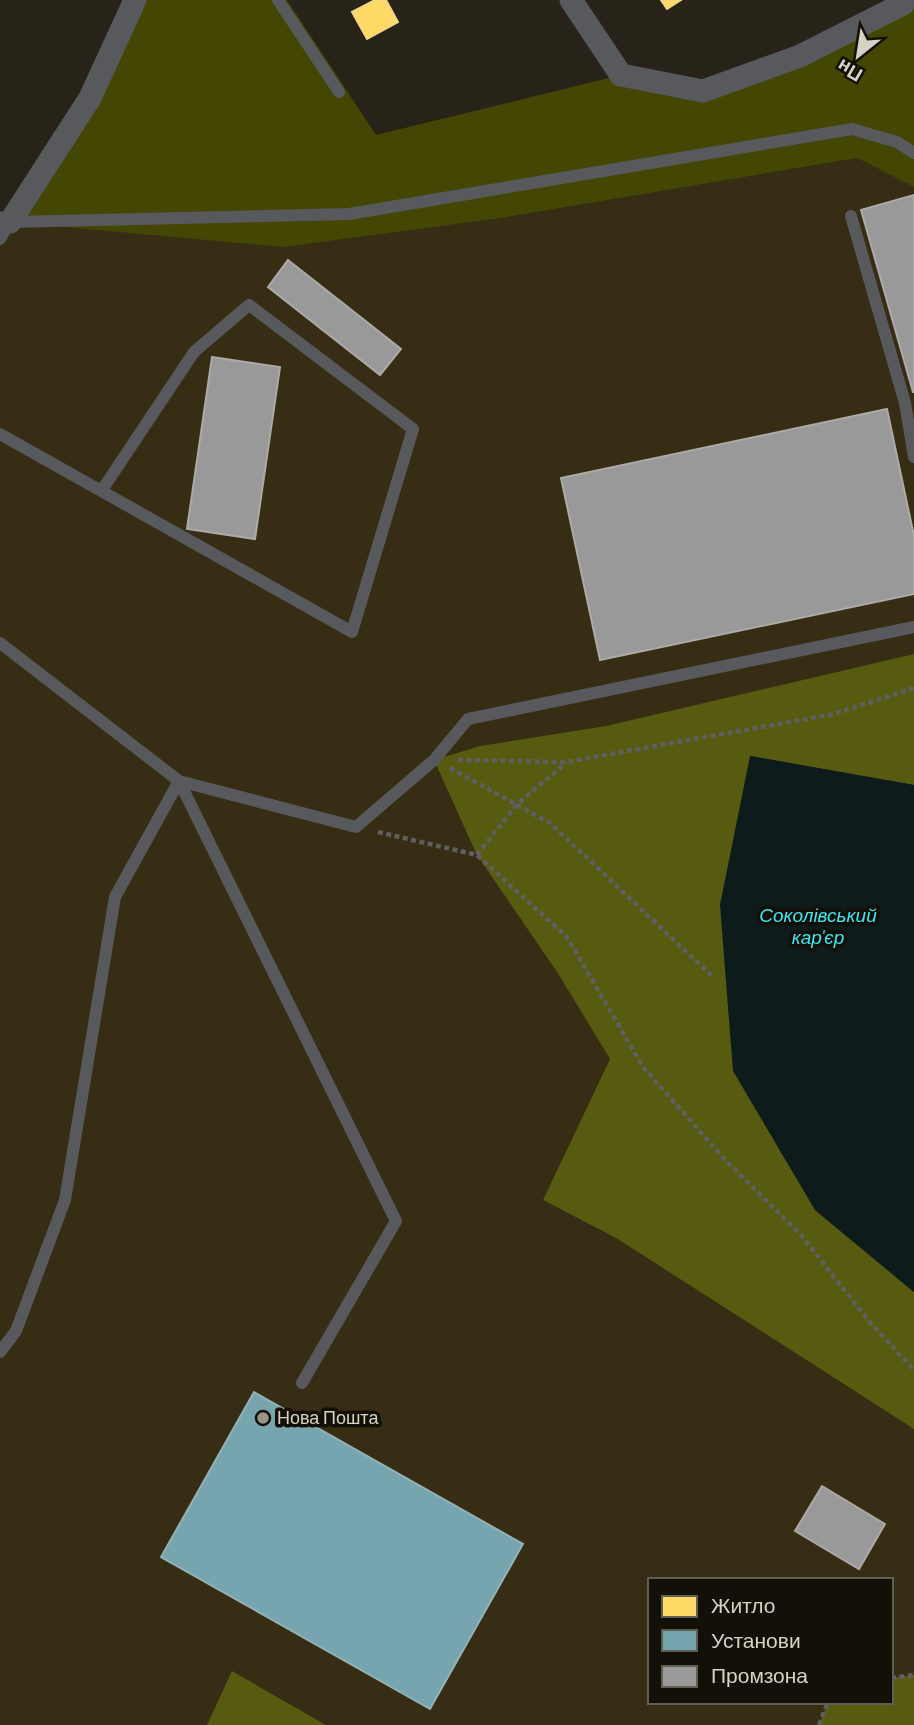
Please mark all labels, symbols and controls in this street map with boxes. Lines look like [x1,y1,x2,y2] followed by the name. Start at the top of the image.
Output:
[823,21,893,91] north arrow
[833,55,866,87] text: Пн
[759,903,877,948] water label: Соколівський кар'єр
[277,1406,379,1428] place label: Нова Пошта
[255,1410,271,1426] marker: Нова Пошта
[648,1578,893,1704] legend
[711,1592,775,1617] text: Житло
[711,1627,801,1652] text: Установи
[711,1662,808,1687] text: Промзона

